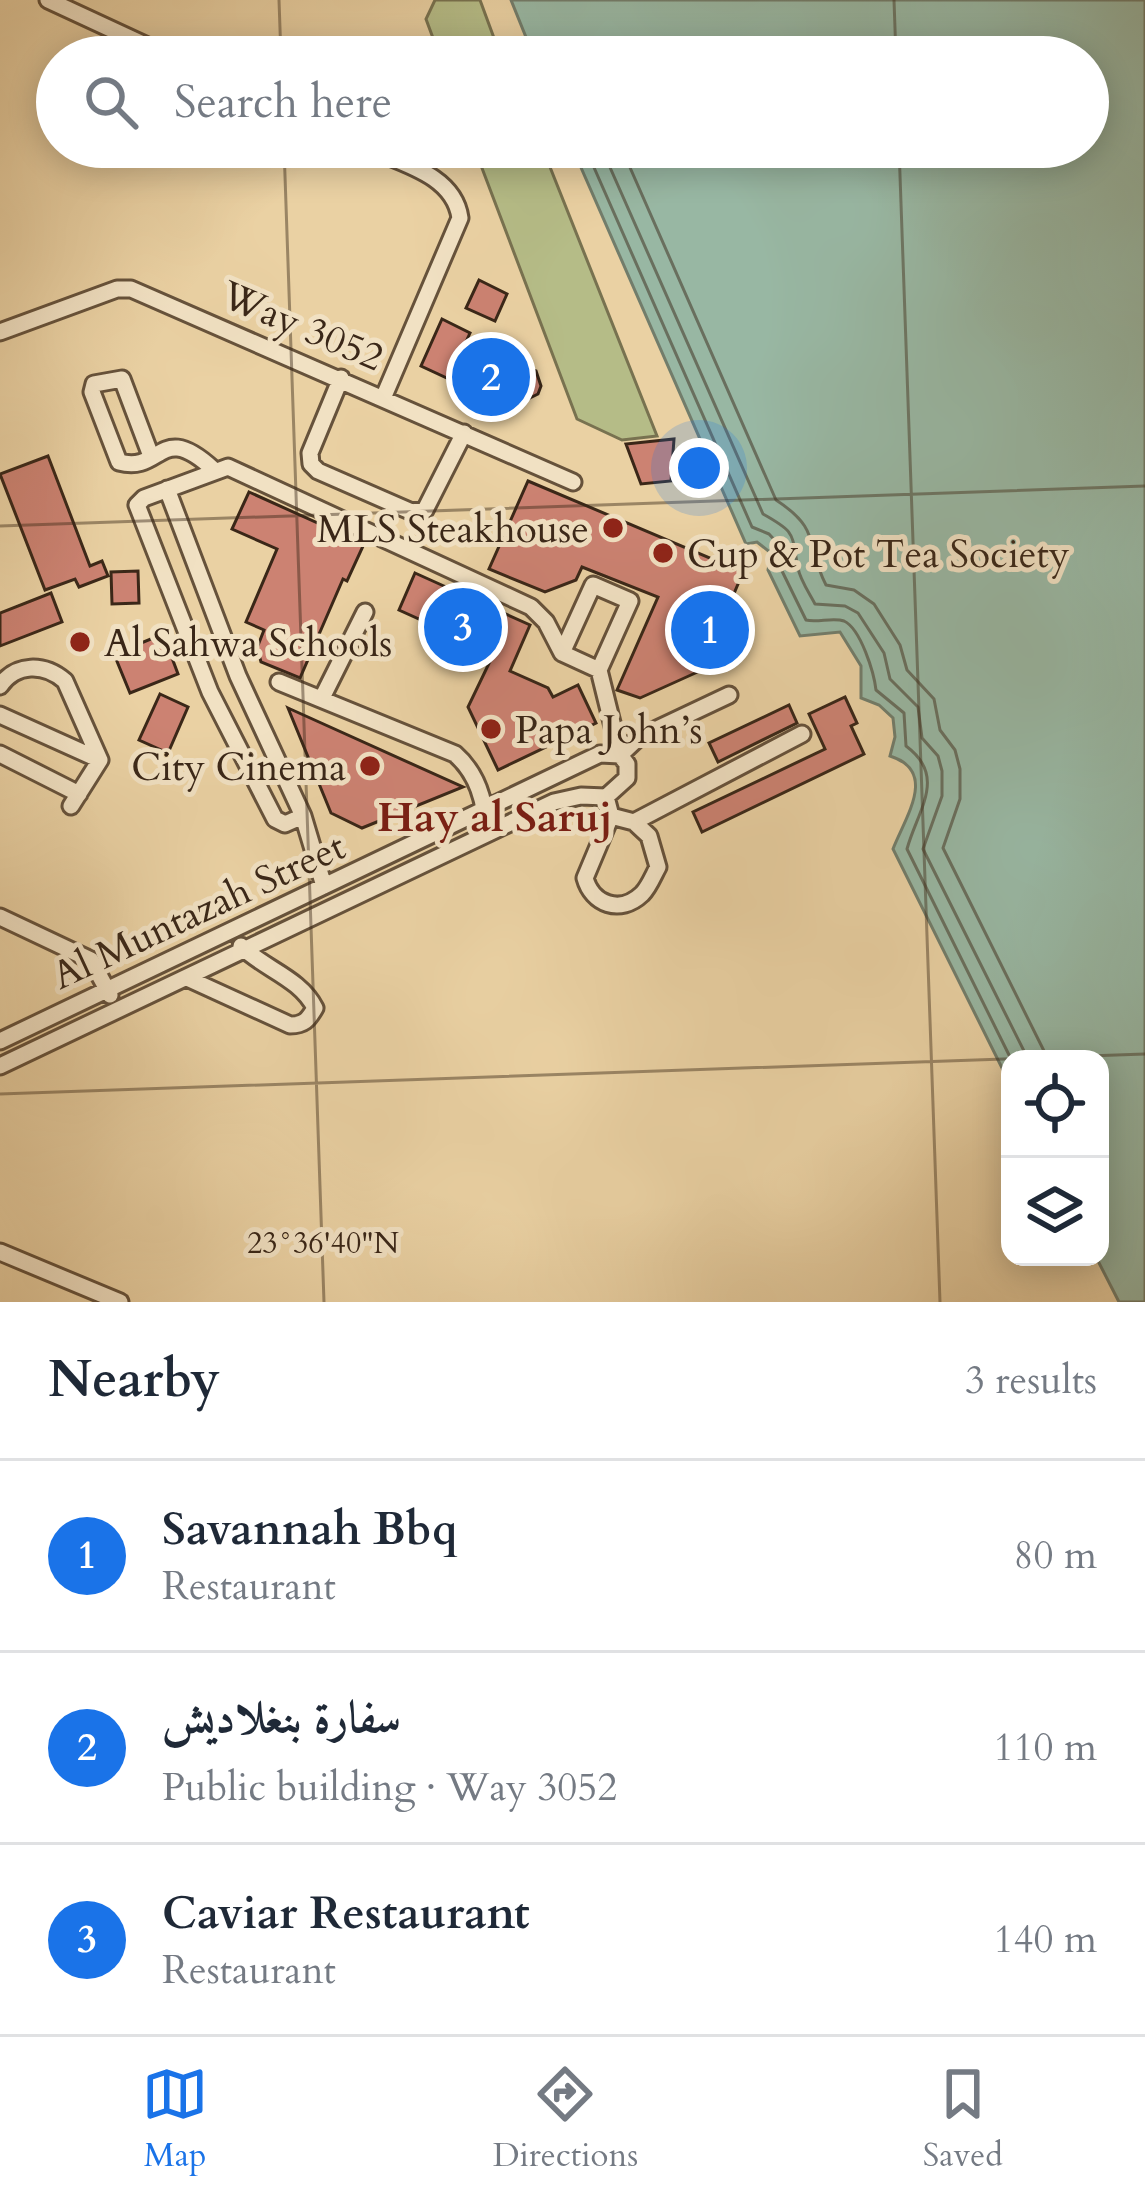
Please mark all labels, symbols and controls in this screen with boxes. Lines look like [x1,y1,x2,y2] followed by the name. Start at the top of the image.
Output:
[36,36,1109,168] search box
[78,69,144,135] icon: search
[174,72,392,133] text: Search here
[212,268,391,384] street label: Way 3052
[452,332,530,422] pin: 2
[669,438,729,498] your location
[317,503,589,556] place label: MLS Steakhouse
[600,515,626,541] marker: MLS Steakhouse
[687,528,1070,581] place label: Cup & Pot Tea Society
[650,540,676,566] marker: Cup & Pot Tea Society
[424,582,502,672] pin: 3
[671,585,749,675] pin: 1
[104,617,392,670] place label: Al Sahwa Schools
[67,629,93,655] marker: Al Sahwa Schools
[515,704,703,757] place label: Papa John’s
[478,716,504,742] marker: Papa John’s
[131,741,346,794] place label: City Cinema
[357,753,383,779] marker: City Cinema
[377,789,613,846] district label: Hay al Saruj
[44,820,354,1002] street label: Al Muntazah Street
[1001,1050,1109,1266] map controls
[1001,1050,1109,1158] button: locate
[1001,1158,1109,1266] button: layers
[247,1223,399,1264] text: 23°36'40"N
[48,1345,220,1415] text: Nearby
[965,1354,1097,1407] text: 3 results
[162,1499,457,1560] text: Savannah Bbq
[77,1529,97,1582] text: 1
[1014,1529,1097,1582] text: 80 m
[162,1560,336,1613] text: Restaurant
[162,1687,401,1748] text: سفارة بنغلاديش
[77,1721,97,1774] text: 2
[994,1721,1097,1774] text: 110 m
[162,1761,617,1814] text: Public building · Way 3052
[162,1883,530,1944] text: Caviar Restaurant
[77,1913,97,1966] text: 3
[994,1913,1097,1966] text: 140 m
[162,1944,336,1997] text: Restaurant
[142,2061,208,2178] tab: Map
[493,2061,638,2178] tab: Directions
[923,2061,1003,2178] tab: Saved

